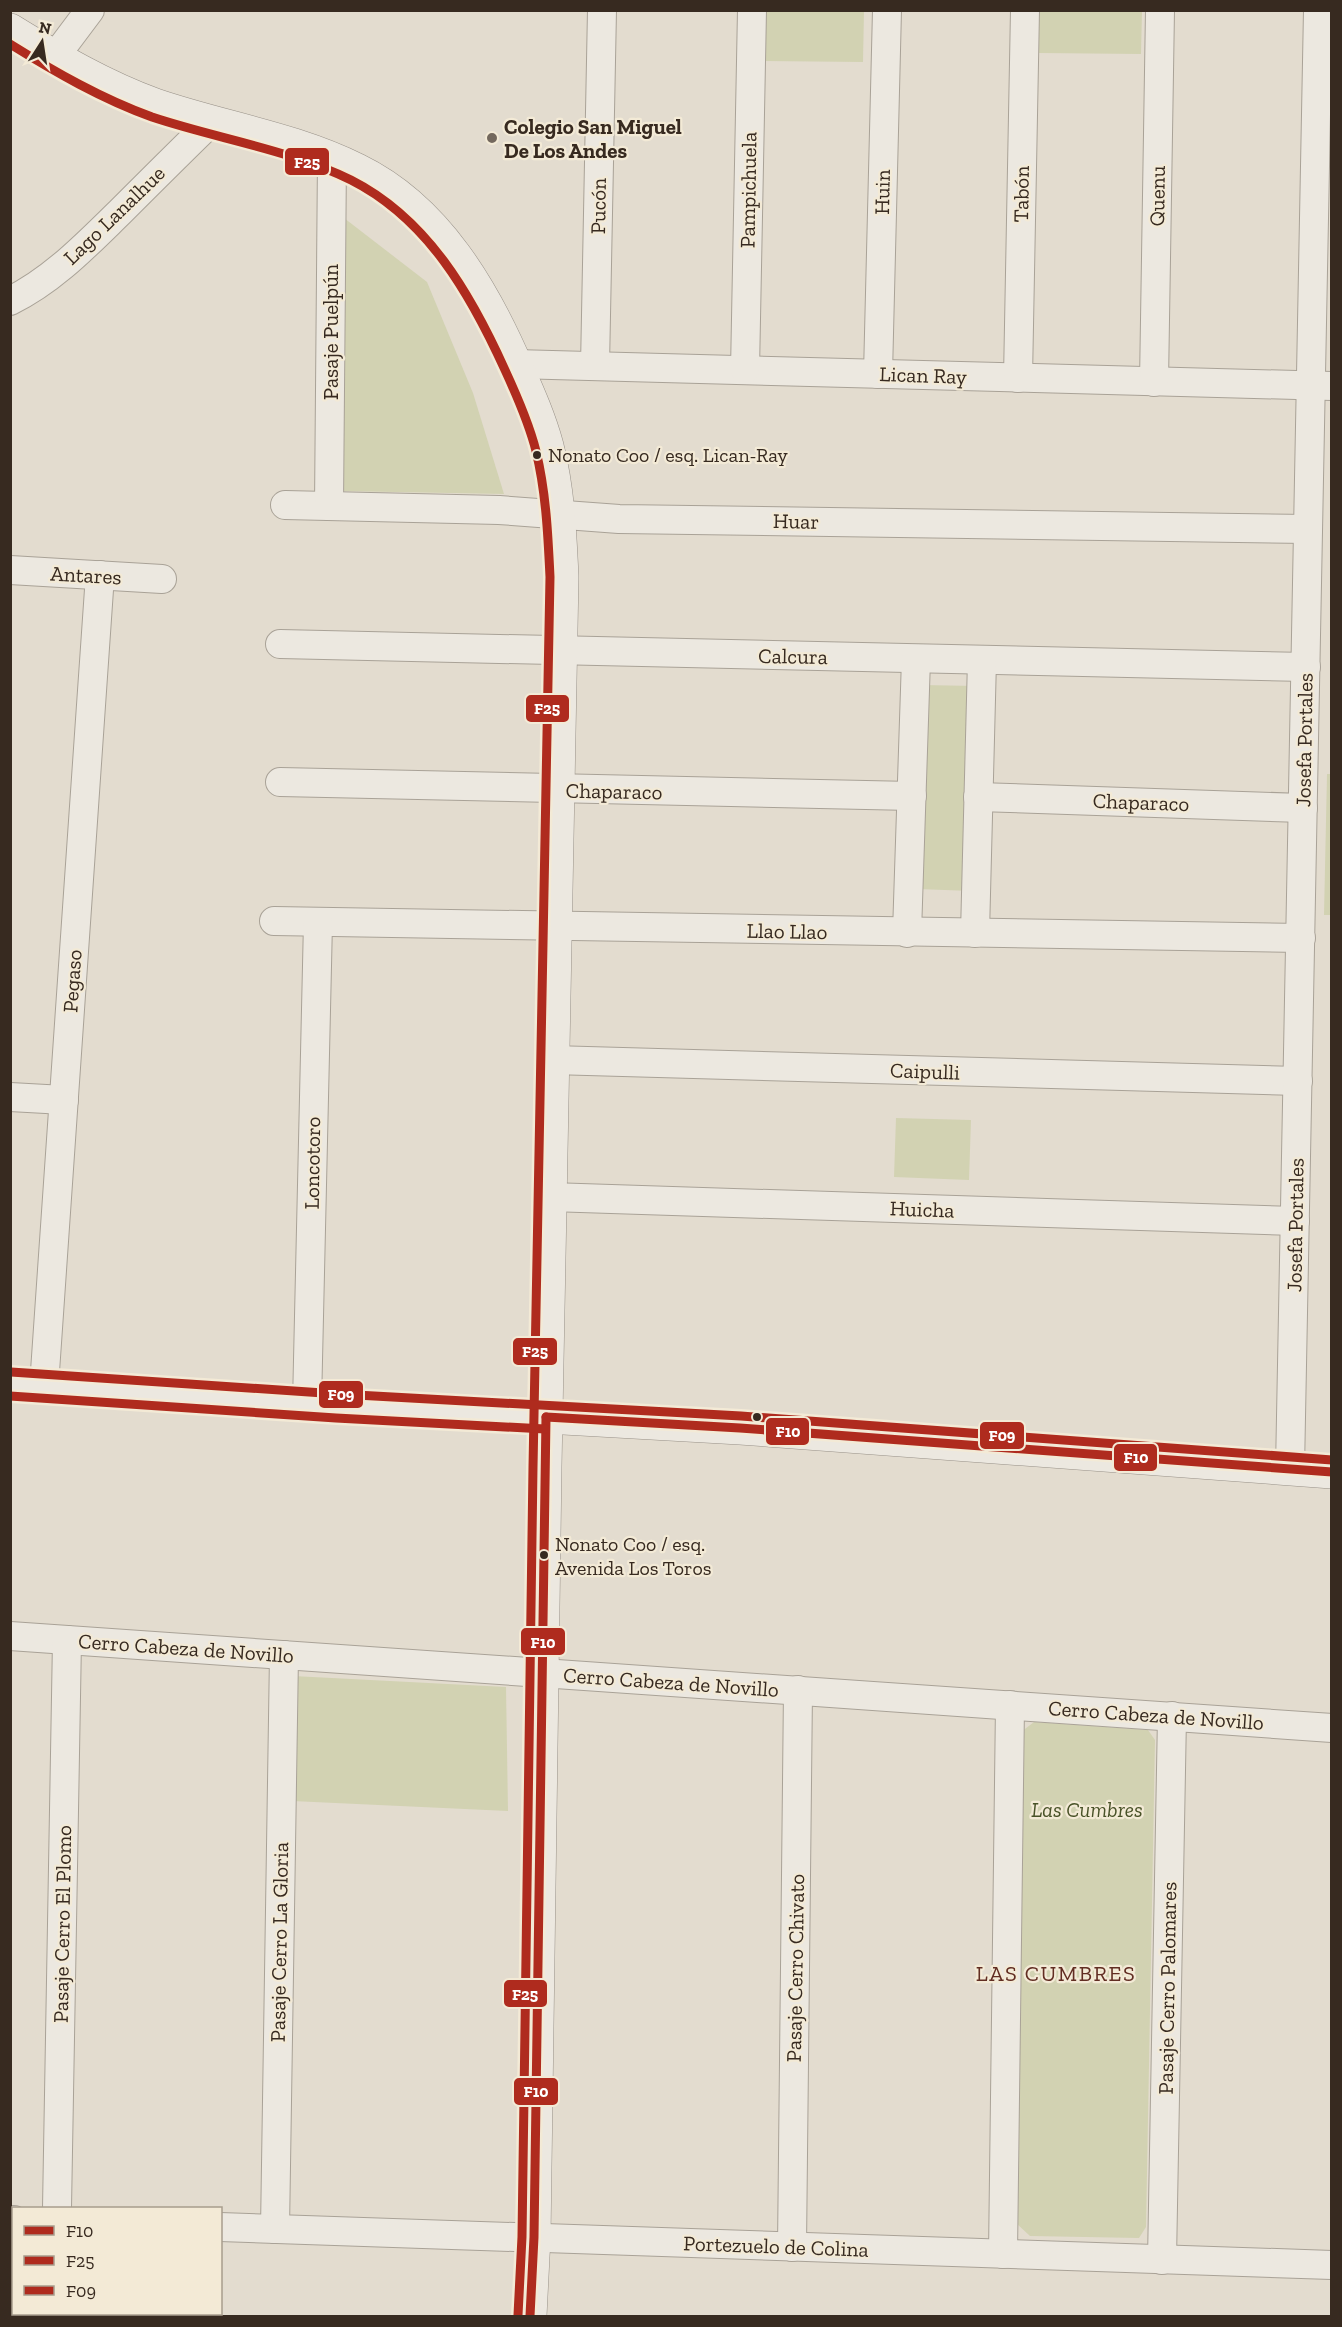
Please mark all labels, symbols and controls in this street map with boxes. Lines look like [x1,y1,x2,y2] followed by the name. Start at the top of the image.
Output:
[12,12,72,72] north arrow
[37,17,53,38] text: N
[504,114,682,163] place label: Colegio San Miguel De Los Andes
[485,131,499,145] marker: Colegio San Miguel De Los Andes
[734,132,762,248] street label: Pampichuela
[284,147,330,176] line badge: F25
[294,153,320,172] text: F25
[58,160,170,270] street label: Lago Lanalhue
[1008,165,1034,223] street label: Tabón
[1144,165,1170,227] street label: Quenu
[869,169,895,215] street label: Huin
[585,178,611,234] street label: Pucón
[318,264,344,400] street label: Pasaje Puelpún
[879,361,967,389] street label: Lican Ray
[548,443,788,467] place label: Nonato Coo / esq. Lican-Ray
[531,449,543,461] marker: Nonato Coo / esq. Lican-Ray
[773,508,819,534] street label: Huar
[50,561,122,589] street label: Antares
[758,643,828,669] street label: Calcura
[1290,673,1318,807] street label: Josefa Portales
[525,694,570,723] line badge: F25
[534,699,560,718] text: F25
[565,778,663,804] street label: Chaparaco
[1092,788,1190,816] street label: Chaparaco
[746,918,828,944] street label: Llao Llao
[57,949,87,1013] street label: Pegaso
[890,1057,961,1085] street label: Caipulli
[299,1116,325,1210] street label: Loncotoro
[1281,1158,1309,1292] street label: Josefa Portales
[889,1195,955,1223] street label: Huicha
[512,1337,558,1366] line badge: F25
[522,1342,548,1361] text: F25
[318,1380,364,1409] line badge: F09
[328,1385,355,1404] text: F09
[751,1411,763,1423] unlabelled marker
[765,1417,810,1446] line badge: F10
[979,1421,1025,1450] line badge: F09
[776,1422,800,1441] text: F10
[989,1426,1016,1445] text: F09
[1113,1443,1158,1472] line badge: F10
[1124,1448,1148,1467] text: F10
[555,1532,711,1580] place label: Nonato Coo / esq. Avenida Los Toros
[538,1549,550,1561] marker: Nonato Coo / esq. Avenida Los Toros
[520,1627,566,1656] line badge: F10
[77,1628,295,1668] street label: Cerro Cabeza de Novillo
[531,1633,555,1652] text: F10
[562,1662,780,1702] street label: Cerro Cabeza de Novillo
[1047,1695,1265,1735] street label: Cerro Cabeza de Novillo
[1031,1797,1143,1822] park label: Las Cumbres
[48,1825,77,2023] street label: Pasaje Cerro El Plomo
[265,1842,294,2042] street label: Pasaje Cerro La Gloria
[781,1874,810,2062] street label: Pasaje Cerro Chivato
[1153,1882,1182,2094] street label: Pasaje Cerro Palomares
[976,1960,1136,1987] district label: LAS CUMBRES
[503,1979,548,2008] line badge: F25
[512,1985,538,2004] text: F25
[513,2077,559,2106] line badge: F10
[524,2082,548,2101] text: F10
[12,2207,222,2315] legend
[66,2220,93,2242] text: F10
[683,2230,869,2262] street label: Portezuelo de Colina
[66,2250,95,2272] text: F25
[66,2280,96,2302] text: F09

